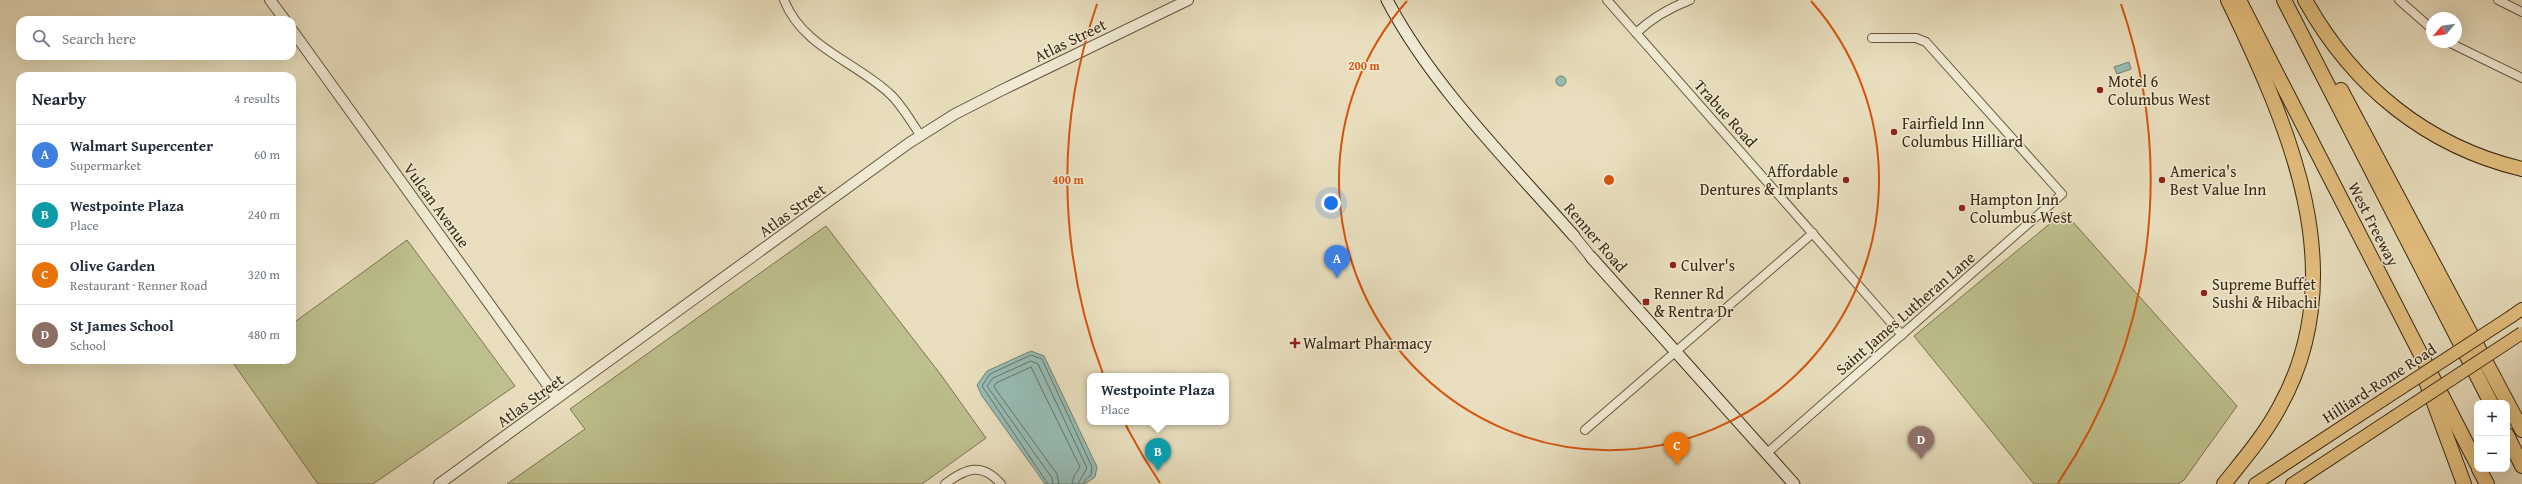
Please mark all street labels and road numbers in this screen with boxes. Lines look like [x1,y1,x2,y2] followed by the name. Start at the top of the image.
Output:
[1030,12,1111,68] street label: Atlas Street
[1689,74,1763,153] street label: Trabue Road
[398,158,476,252] street label: Vulcan Avenue
[753,177,831,243] street label: Atlas Street
[2342,178,2406,270] street label: West Freeway
[1559,197,1633,278] street label: Renner Road
[1830,246,1980,380] street label: Saint James Lutheran Lane
[2317,337,2441,429] street label: Hilliard-Rome Road
[491,367,569,433] street label: Atlas Street

